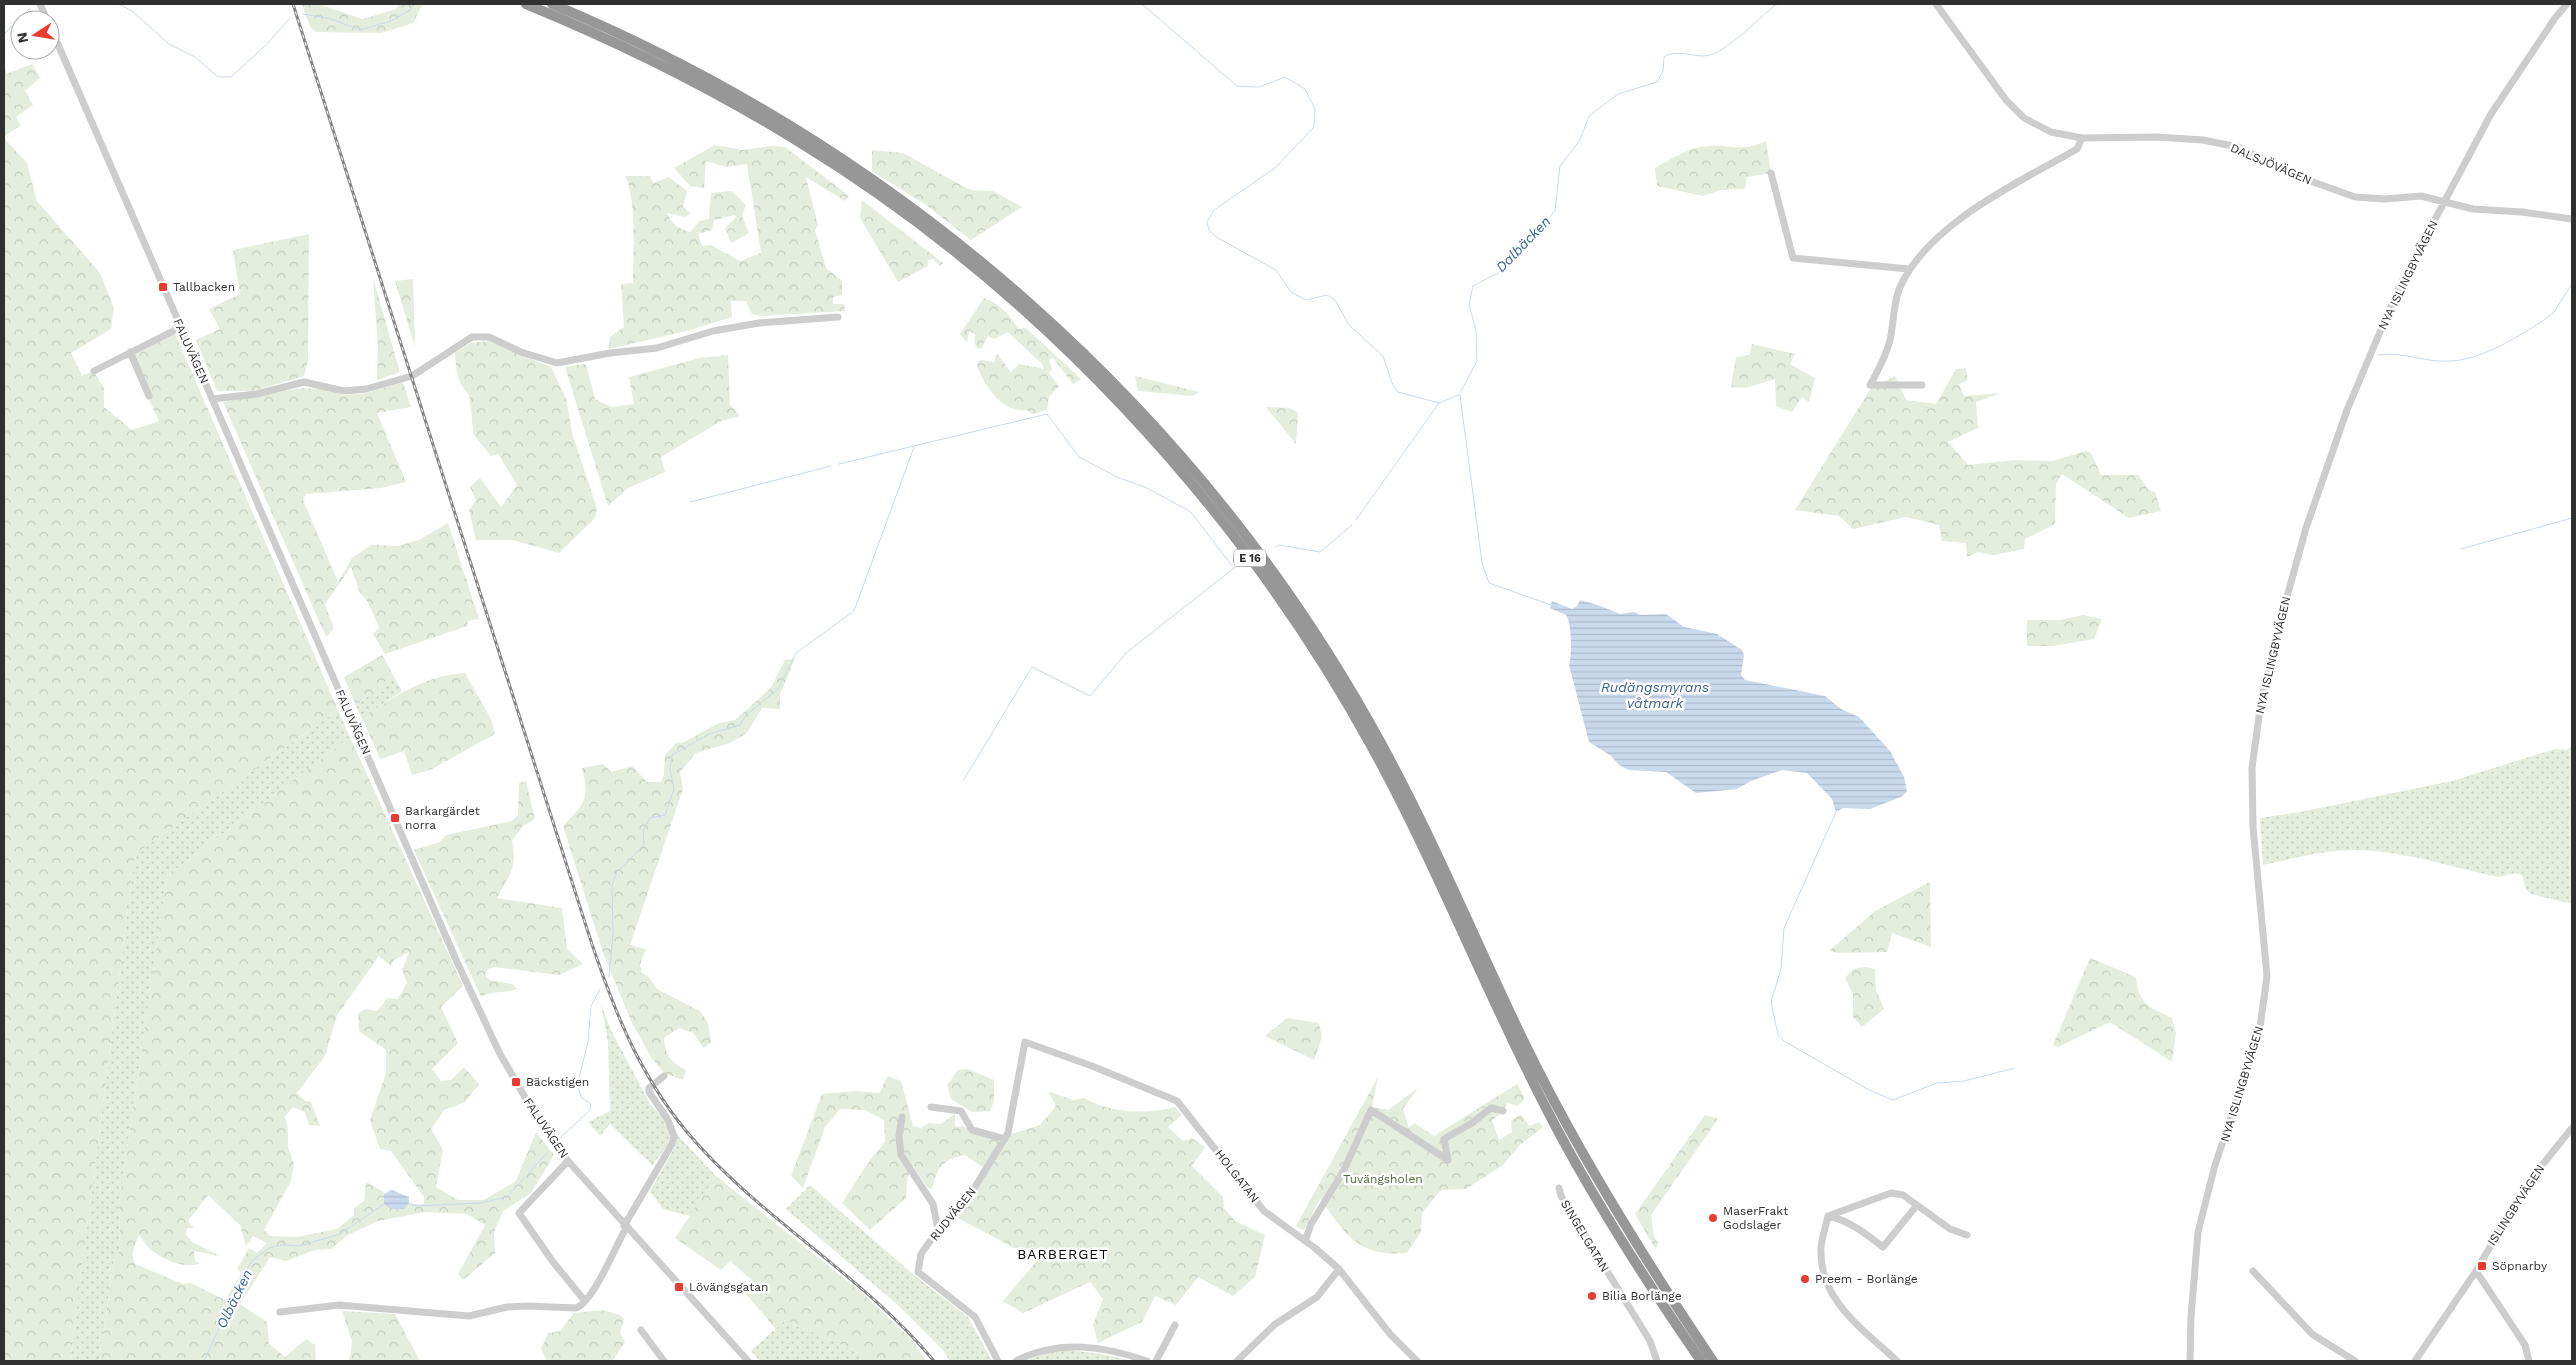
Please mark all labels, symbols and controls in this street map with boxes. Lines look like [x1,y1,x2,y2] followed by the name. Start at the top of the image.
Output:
[10,10,60,60] north arrow
[13,31,31,44] text: N
[2228,141,2314,187] street label: DALSJÖVÄGEN
[1492,213,1554,275] water label: Dalbäcken
[2375,218,2441,332] street label: NYA ISLINGBYVÄGEN
[173,280,235,294] place label: Tallbacken
[157,281,169,293] marker: Tallbacken
[170,316,212,386] street label: FALUVÄGEN
[1234,550,1266,566] road number: E 16
[2253,595,2293,715] street label: NYA ISLINGBYVÄGEN
[1601,679,1709,711] water label: Rudängsmyrans våtmark
[332,687,374,757] street label: FALUVÄGEN
[405,804,480,832] place label: Barkargärdet norra
[389,812,401,824] marker: Barkargärdet norra
[2218,1024,2266,1144] street label: NYA ISLINGBYVÄGEN
[526,1075,589,1089] place label: Bäckstigen
[510,1076,522,1088] marker: Bäckstigen
[521,1095,571,1161] street label: FALUVÄGEN
[1212,1147,1262,1205] street label: HOLGATAN
[2485,1162,2547,1248] street label: ISLINGBYVÄGEN
[1343,1172,1423,1186] park label: Tuvängsholen
[927,1184,979,1244] street label: RUDVÄGEN
[1558,1197,1612,1275] street label: SINGELGATAN
[1723,1204,1788,1232] place label: MaserFrakt Godslager
[1707,1212,1719,1224] marker: MaserFrakt Godslager
[1017,1246,1109,1262] district label: BARBERGET
[2492,1259,2548,1273] place label: Söpnarby
[2476,1260,2488,1272] marker: Söpnarby
[213,1267,255,1331] water label: Olbäcken
[1815,1272,1918,1286] place label: Preem - Borlänge
[1799,1273,1811,1285] marker: Preem - Borlänge
[689,1280,768,1294] place label: Lövängsgatan
[673,1281,685,1293] marker: Lövängsgatan
[1602,1289,1682,1303] place label: Bilia Borlänge
[1586,1290,1598,1302] marker: Bilia Borlänge

